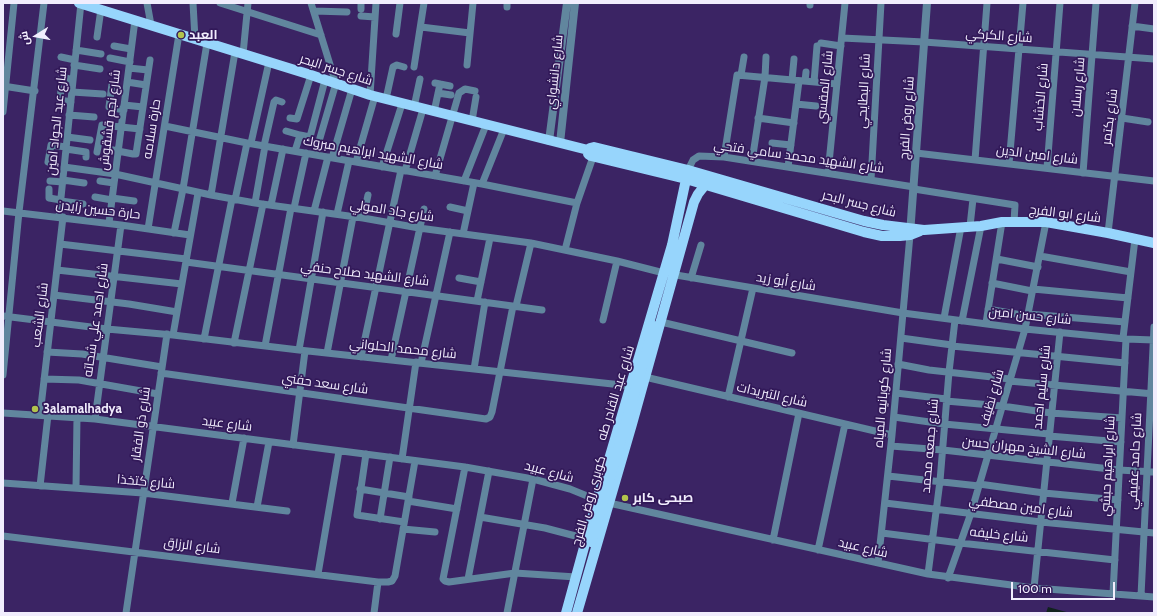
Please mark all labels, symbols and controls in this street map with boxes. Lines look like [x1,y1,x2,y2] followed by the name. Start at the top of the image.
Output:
[16,16,56,56] north arrow
[965,26,1033,46] street label: شارع الكركي
[189,27,218,43] place label: العبد
[16,30,32,47] text: ش
[176,30,186,40] marker: العبد
[543,34,567,110] street label: شارع دانشواي
[813,50,837,124] street label: شارع المقسي
[298,51,374,89] street label: شارع جسر البحر
[854,53,874,129] street label: شارع البطايحي
[1068,57,1088,117] street label: شارع رسلان
[1030,62,1052,132] street label: شارع الخشاب
[44,66,70,176] street label: شارع عبد الجواد امين
[96,69,124,171] street label: شارع نجم قشقوش
[896,76,918,160] street label: شارع روض الفرج
[1099,88,1121,146] street label: شارع بكتمر
[140,98,164,160] street label: حارة سلامه
[302,133,444,173] street label: شارع الشهيد ابراهيم مبروك
[713,137,885,177] street label: شارع الشهيد محمد سامي فتحي
[995,142,1079,168] street label: شارع امين الدين
[820,187,898,221] street label: شارع جسر البحر
[55,197,141,223] street label: حارة حسين زايدن
[349,197,435,225] street label: شارع جاد المولي
[1028,202,1102,226] street label: شارع ابو الفرج
[300,258,430,290] street label: شارع الشهيد صلاح حنفي
[80,262,112,378] street label: شارع احمد علي شحاته
[755,270,817,294] street label: شارع أبو زيد
[28,282,52,348] street label: شارع الشعب
[988,304,1072,328] street label: شارع حسن امين
[349,336,457,362] street label: شارع محمد الحلواني
[594,344,638,442] street label: شارع عبد القادر طه
[1030,344,1054,430] street label: شارع سليم احمد
[871,348,895,448] street label: شارع كوبانيه المياه
[976,368,1008,428] street label: شارع نظيف
[281,370,369,398] street label: شارع سعد حفني
[735,379,809,411] street label: شارع التبريدات
[128,386,154,462] street label: شارع ذو الفقار
[918,398,942,494] street label: شارع جمعه محمد
[43,401,122,417] place label: 3alamalhadya
[30,404,40,414] marker: 3alamalhadya
[1125,412,1145,510] street label: شارع حامد عفيفي
[201,413,253,435] street label: شارع عبيد
[1098,415,1118,517] street label: شارع ابراهيم حبشي
[961,434,1087,462] street label: شارع الشيخ مهران حسن
[569,454,609,548] street label: كوبرى روض الفرج
[523,458,575,486] street label: شارع عبيد
[116,472,176,492] street label: شارع كتخذا
[633,490,693,506] place label: صبحى كابر
[620,493,630,503] marker: صبحى كابر
[968,493,1074,521] street label: شارع امين مصطفي
[969,524,1029,546] street label: شارع خليفه
[163,535,221,557] street label: شارع الرزاق
[837,535,889,561] street label: شارع عبيد
[1013,574,1117,600] scale bar
[1018,581,1052,596] text: 100 m

